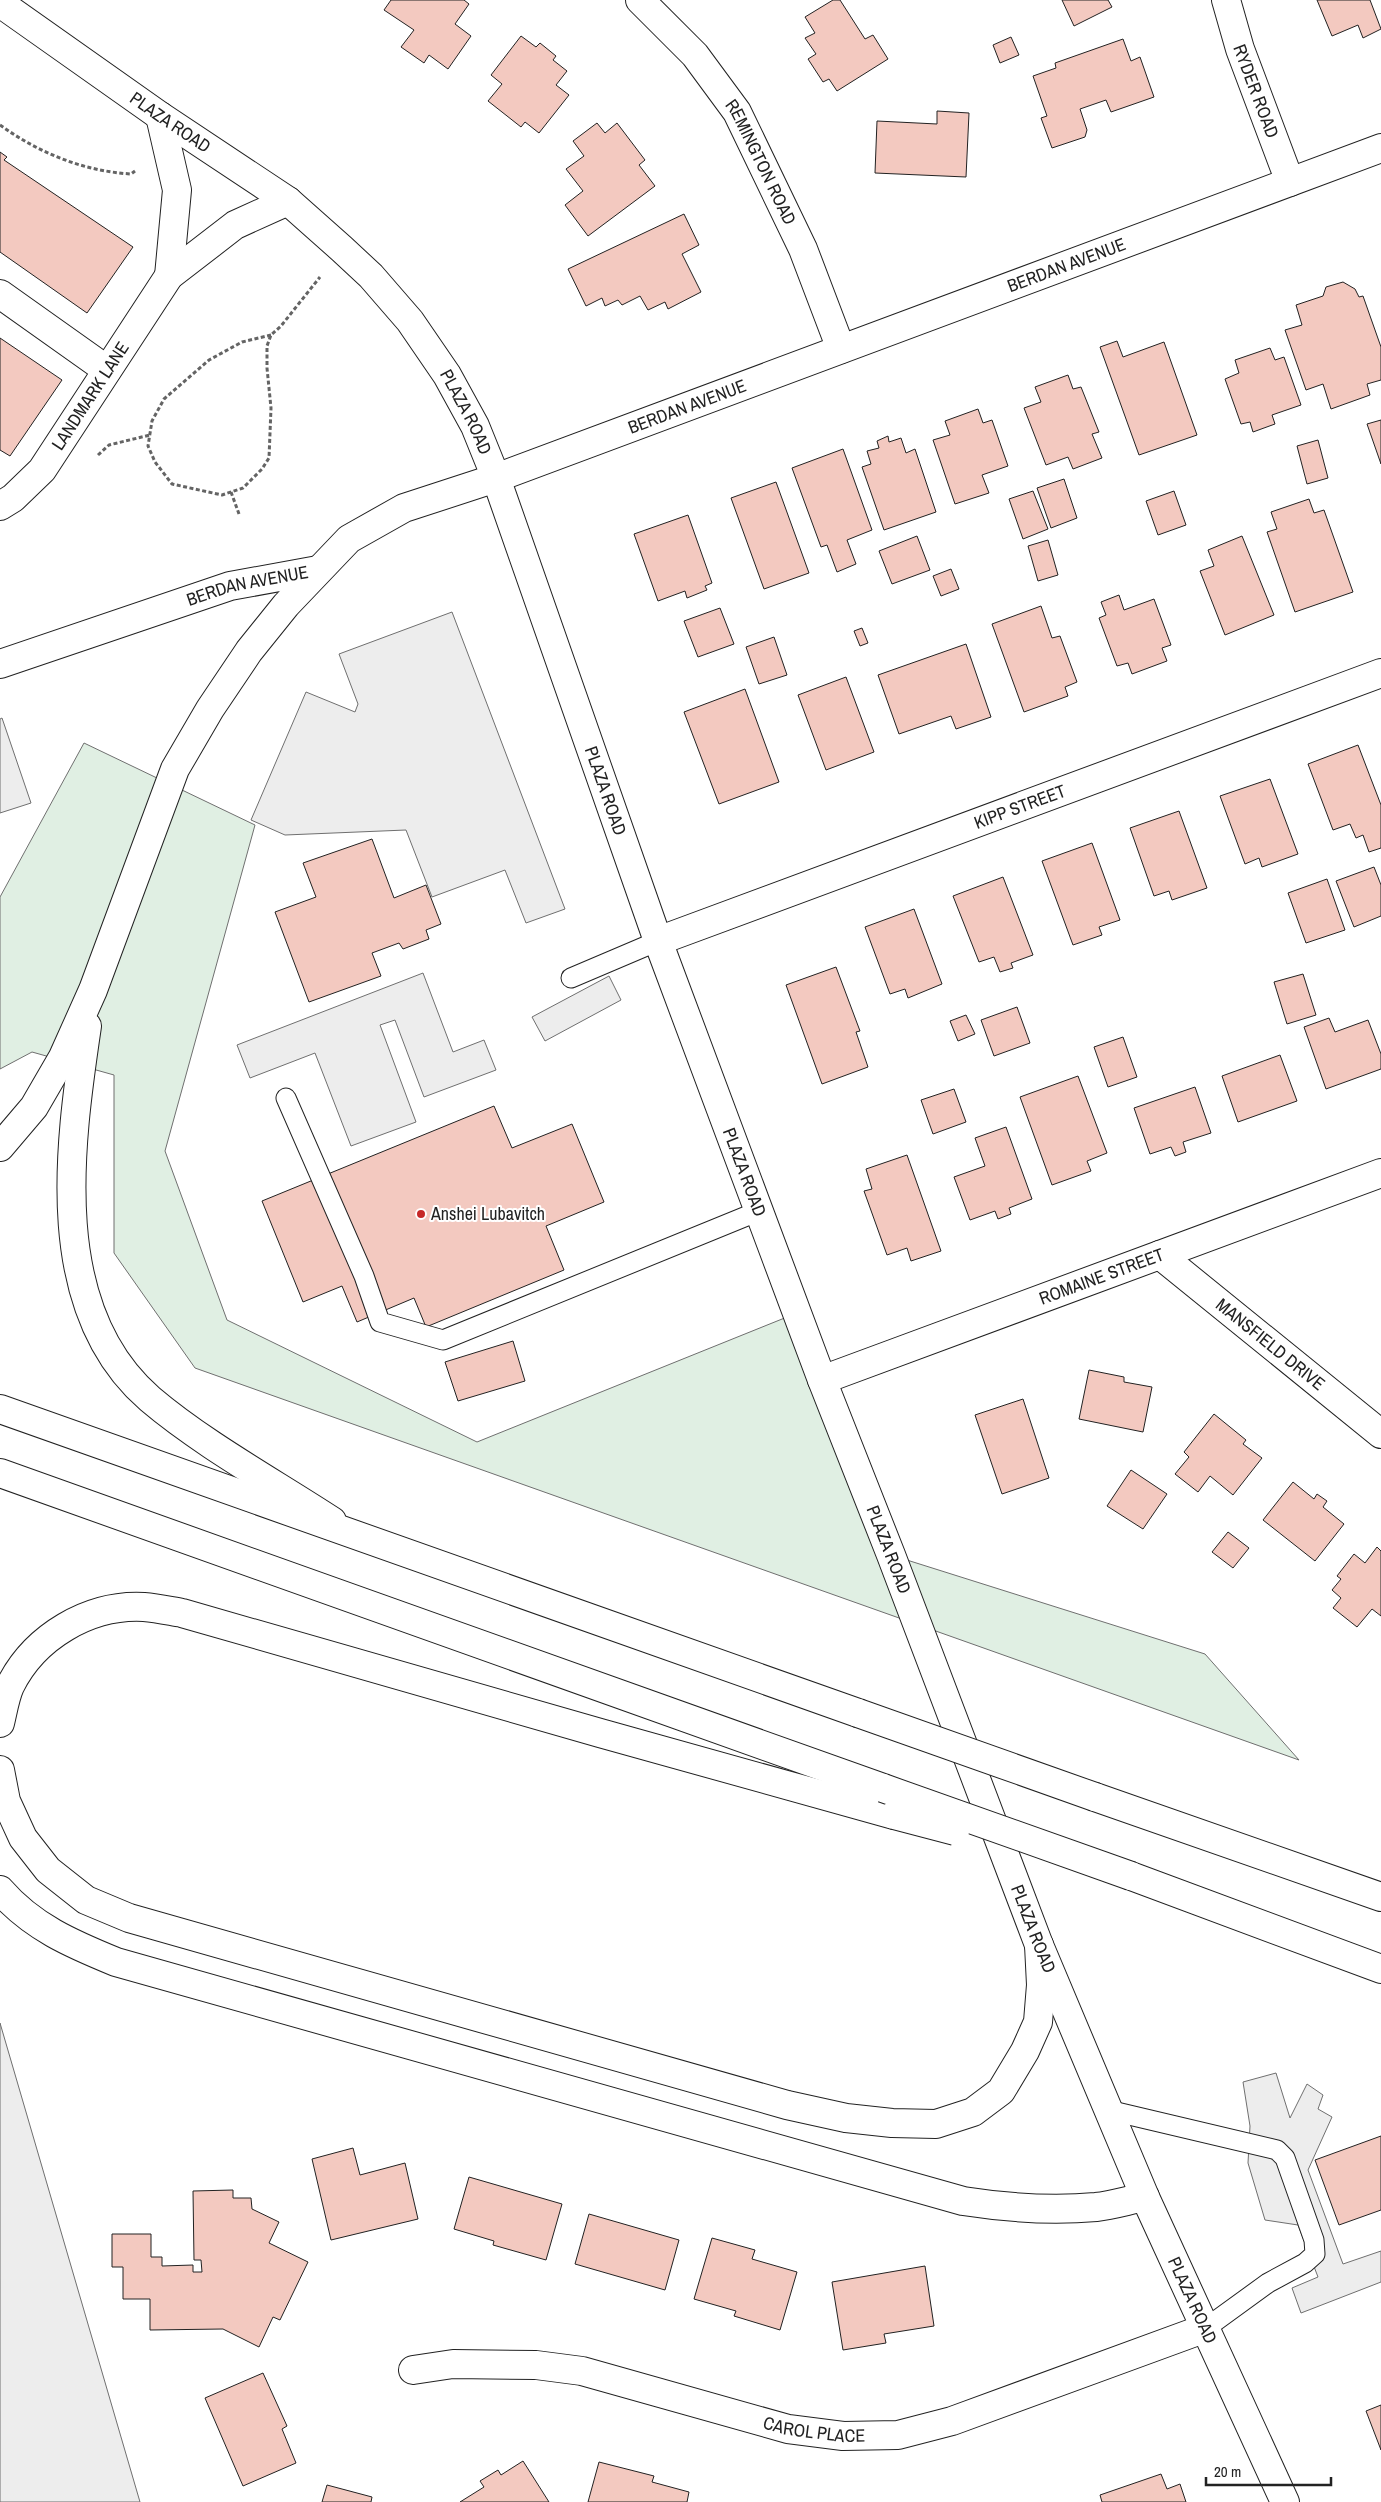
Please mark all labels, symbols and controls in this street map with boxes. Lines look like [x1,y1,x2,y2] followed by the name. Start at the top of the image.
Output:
[1227,41,1285,141] street label: RYDER ROAD
[125,86,216,158] street label: PLAZA ROAD
[720,94,802,229] street label: REMINGTON ROAD
[1004,231,1129,298] street label: BERDAN AVENUE
[45,337,135,455] street label: LANDMARK LANE
[434,365,498,458] street label: PLAZA ROAD
[624,373,750,440] street label: BERDAN AVENUE
[183,559,310,612] street label: BERDAN AVENUE
[579,743,633,838] street label: PLAZA ROAD
[970,778,1069,835] street label: KIPP STREET
[717,1124,773,1220] street label: PLAZA ROAD
[430,1201,545,1226] place label: Anshei Lubavitch
[415,1208,427,1220] marker: Anshei Lubavitch
[1035,1242,1167,1311] street label: ROMAINE STREET
[1211,1292,1331,1396] street label: MANSFIELD DRIVE
[861,1502,918,1597] street label: PLAZA ROAD
[1005,1881,1062,1977] street label: PLAZA ROAD
[1162,2253,1224,2347] street label: PLAZA ROAD
[760,2410,865,2448] street label: CAROL PLACE
[1206,2454,1331,2486] scale bar
[1214,2461,1241,2482] text: 20 m

